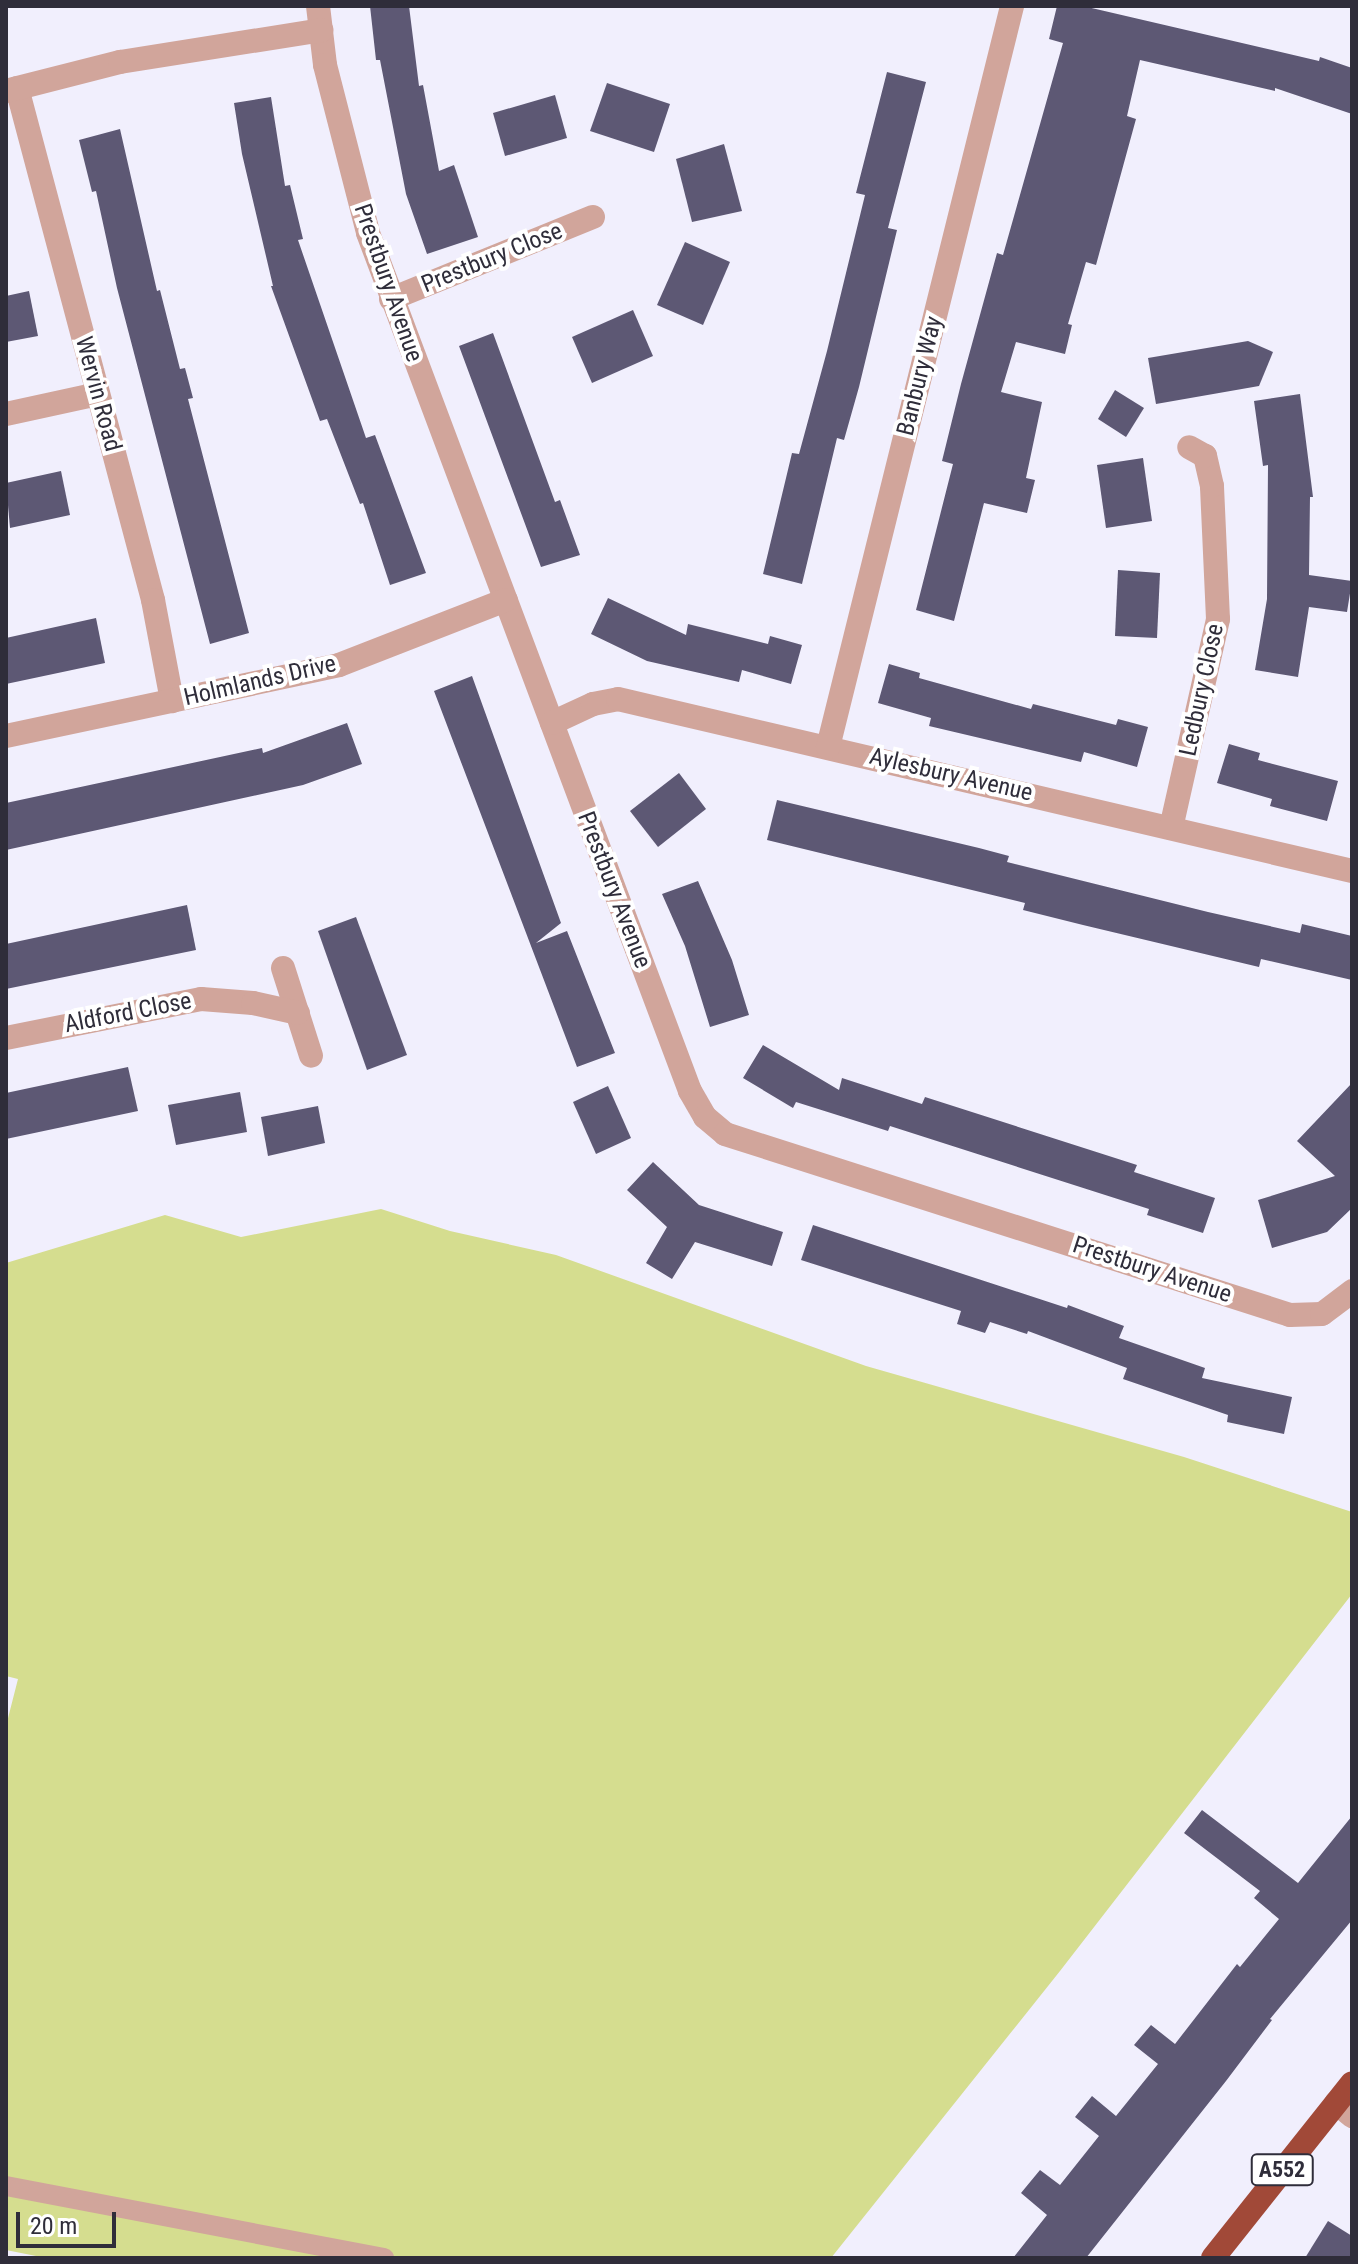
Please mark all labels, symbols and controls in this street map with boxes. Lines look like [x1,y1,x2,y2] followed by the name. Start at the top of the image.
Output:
[347,200,429,366] street label: Prestbury Avenue
[417,217,567,299] street label: Prestbury Close
[891,313,949,439] street label: Banbury Way
[69,333,127,455] street label: Wervin Road
[1174,621,1230,759] street label: Ledbury Close
[181,649,339,713] street label: Holmlands Drive
[867,742,1035,808] street label: Aylesbury Avenue
[571,808,657,972] street label: Prestbury Avenue
[62,987,194,1039] street label: Aldford Close
[1069,1231,1235,1309] street label: Prestbury Avenue
[1250,2152,1314,2188] road number: A552
[20,2196,120,2246] scale bar
[30,2212,77,2240] text: 20 m

